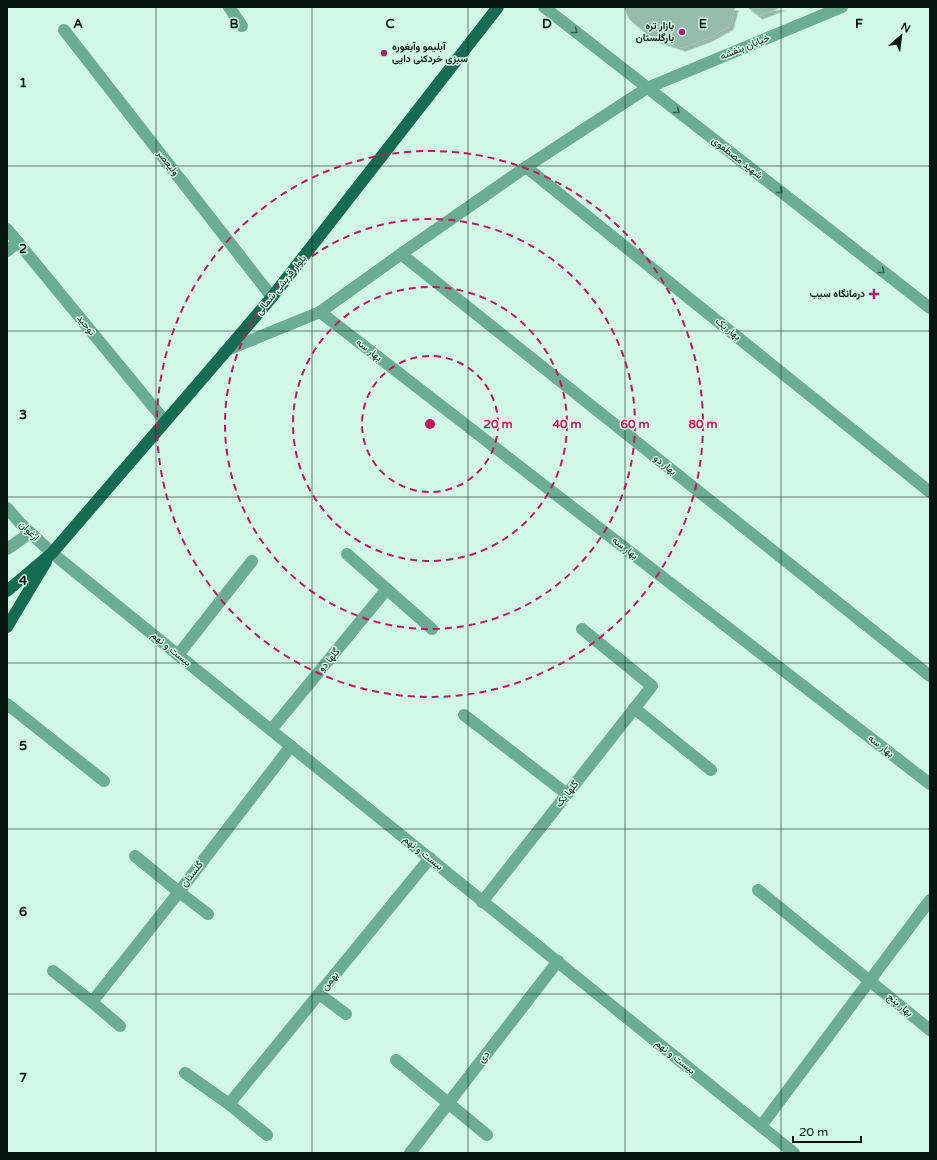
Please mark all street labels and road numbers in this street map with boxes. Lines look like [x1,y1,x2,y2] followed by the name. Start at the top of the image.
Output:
[718,31,772,62] street label: خیابان بنفشه
[709,134,765,182] street label: شهید مصطفوی
[154,147,182,178] street label: ولیعصر
[253,253,309,317] street label: بلوار قریشی شمالی
[74,312,98,338] street label: توحید
[713,315,743,343] street label: بهار یک
[354,336,384,364] street label: بهار سه
[651,452,679,478] street label: بهار دو
[16,518,42,544] street label: ارغوان
[610,534,640,562] street label: بهار سه
[149,629,194,669] street label: بیست و نهم
[316,645,343,674] street label: گلها دو
[866,732,896,760] street label: بهار سه
[553,778,581,810] street label: گلها یک
[401,833,446,873] street label: بیست و نهم
[178,858,206,889] street label: گلستان
[319,969,341,993] street label: بهمن
[884,991,915,1020] street label: بهار پنج
[653,1037,698,1077] street label: بیست و نهم
[476,1048,493,1065] street label: دی

